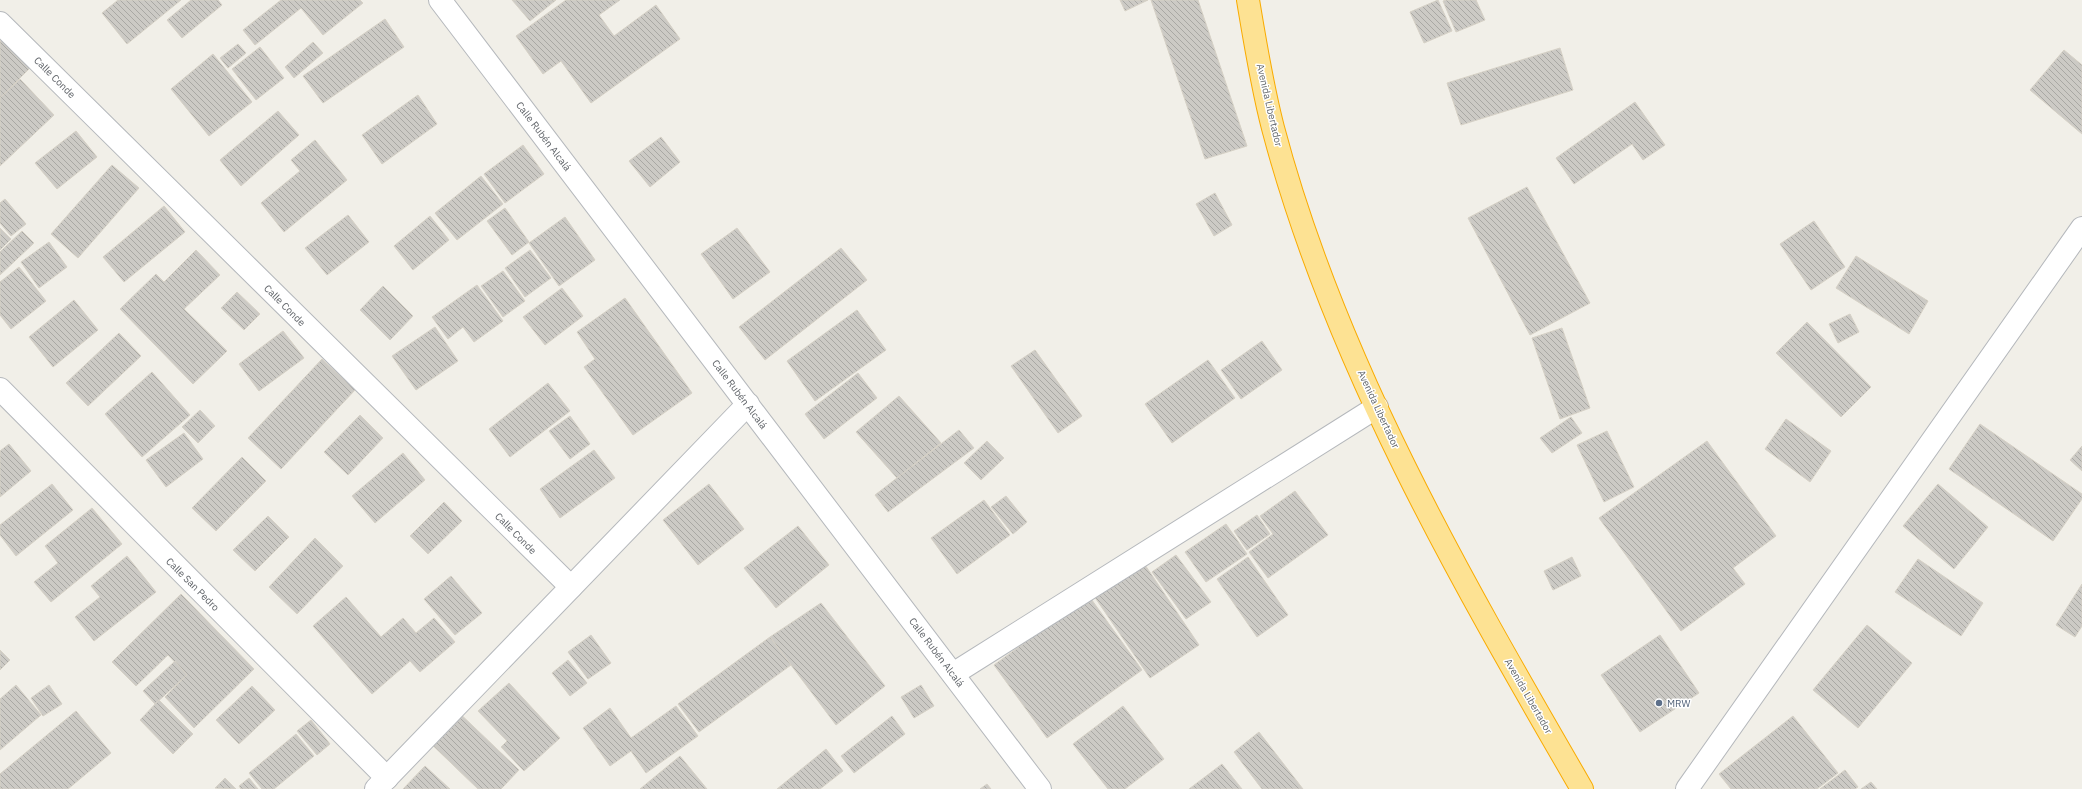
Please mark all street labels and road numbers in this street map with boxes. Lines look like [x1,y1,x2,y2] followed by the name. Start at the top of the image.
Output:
[31,54,79,101] street label: Calle Conde
[1254,62,1285,148] street label: Avenida Libertador
[513,99,574,174] street label: Calle Rubén Alcalá
[261,282,309,329] street label: Calle Conde
[709,357,770,432] street label: Calle Rubén Alcalá
[1355,368,1402,451] street label: Avenida Libertador
[492,510,540,557] street label: Calle Conde
[163,555,222,614] street label: Calle San Pedro
[906,615,967,690] street label: Calle Rubén Alcalá
[1502,656,1556,736] street label: Avenida Libertador

